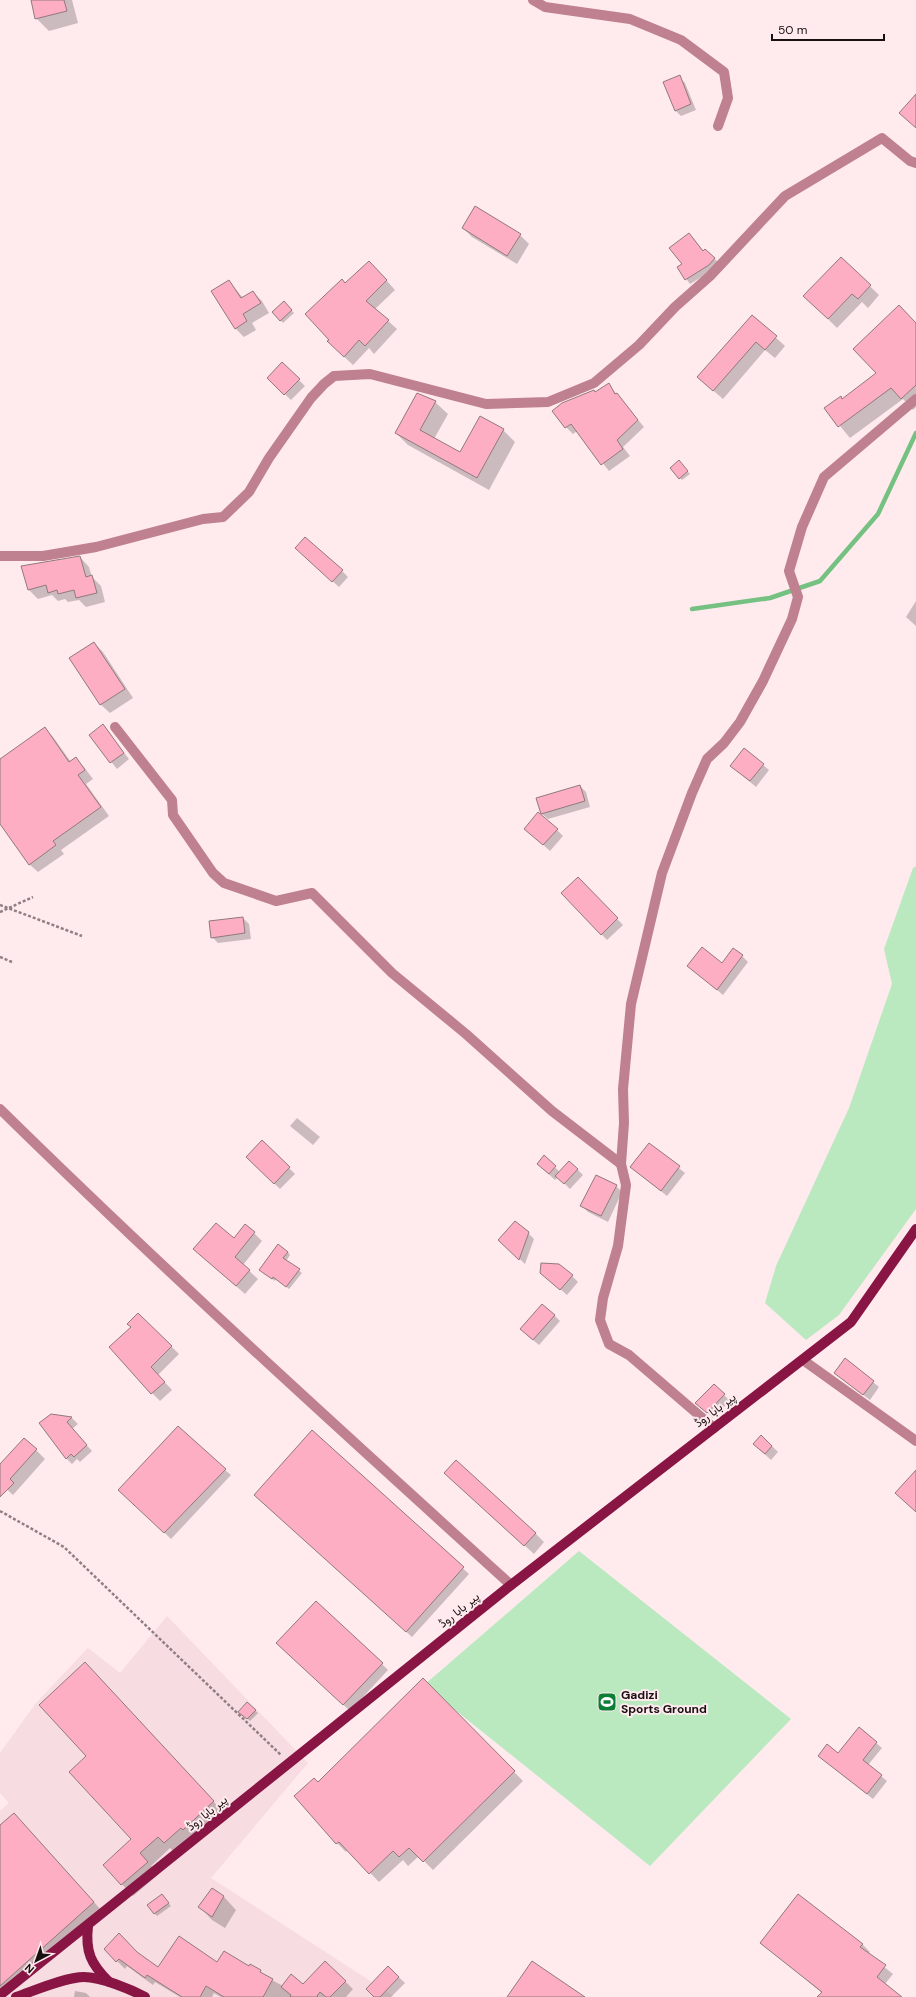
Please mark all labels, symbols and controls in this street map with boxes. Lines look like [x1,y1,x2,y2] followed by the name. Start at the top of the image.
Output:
[772,16,884,42] scale bar
[778,22,807,38] text: 50 m
[691,1389,739,1431] street label: پیر بابا روڈ
[435,1589,483,1631] street label: پیر بابا روڈ
[621,1687,707,1717] place label: Gadizi Sports Ground
[596,1691,618,1713] sports icon: Gadizi Sports Ground
[183,1792,231,1834] street label: پیر بابا روڈ
[16,1941,56,1981] north arrow
[22,1961,37,1976] text: N

